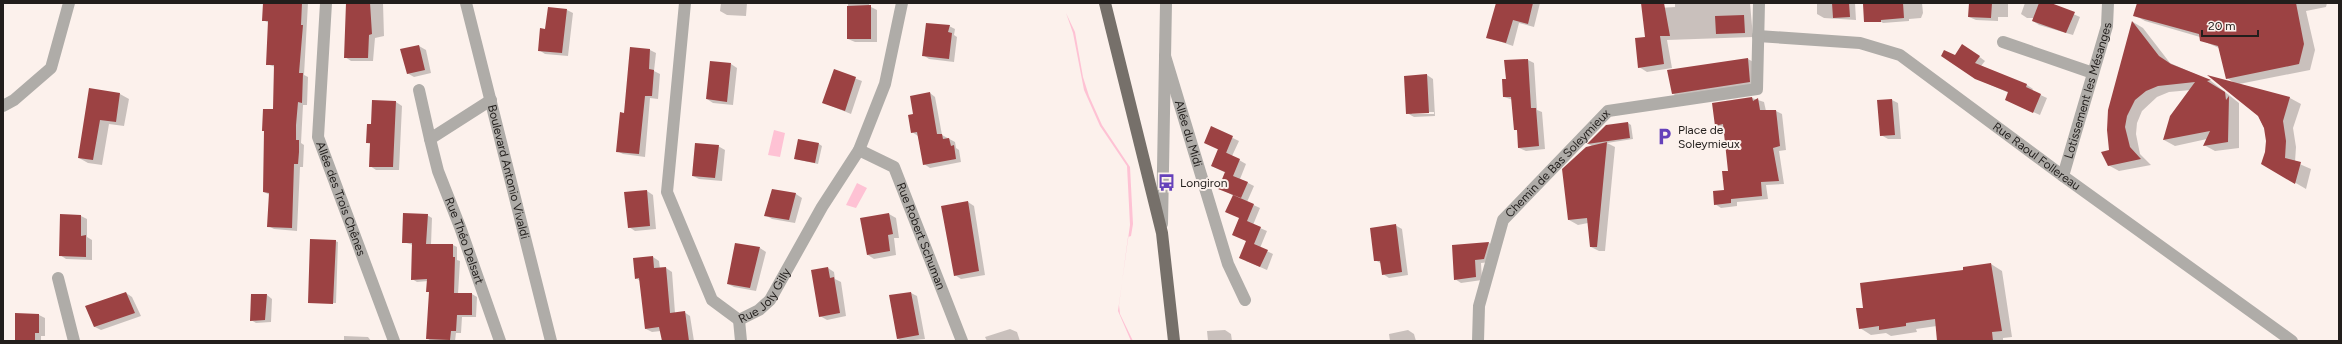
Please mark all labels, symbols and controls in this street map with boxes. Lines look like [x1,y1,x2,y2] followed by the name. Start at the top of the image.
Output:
[2202,12,2258,38] scale bar
[2208,19,2236,33] text: 20 m
[2061,22,2114,160] street label: Lotissement les Mésanges
[1172,98,1205,169] street label: Allée du Midi
[485,103,532,240] street label: Boulevard Antonio Vivaldi
[1502,106,1613,220] street label: Chemin de Bas Soleymieux
[1990,119,2083,193] street label: Rue Raoul Follereau
[1678,123,1740,151] place label: Place de Soleymieux
[1655,127,1675,147] parking icon: Place de Soleymieux
[313,140,369,258] street label: Allée des Trois Chênes
[1157,173,1177,193] bus stop icon: Longiron
[1180,176,1228,190] place label: Longiron
[894,180,948,292] street label: Rue Robert Schuman
[442,195,487,286] street label: Rue Théo Delsart
[736,265,794,326] street label: Rue Joly Gilly

